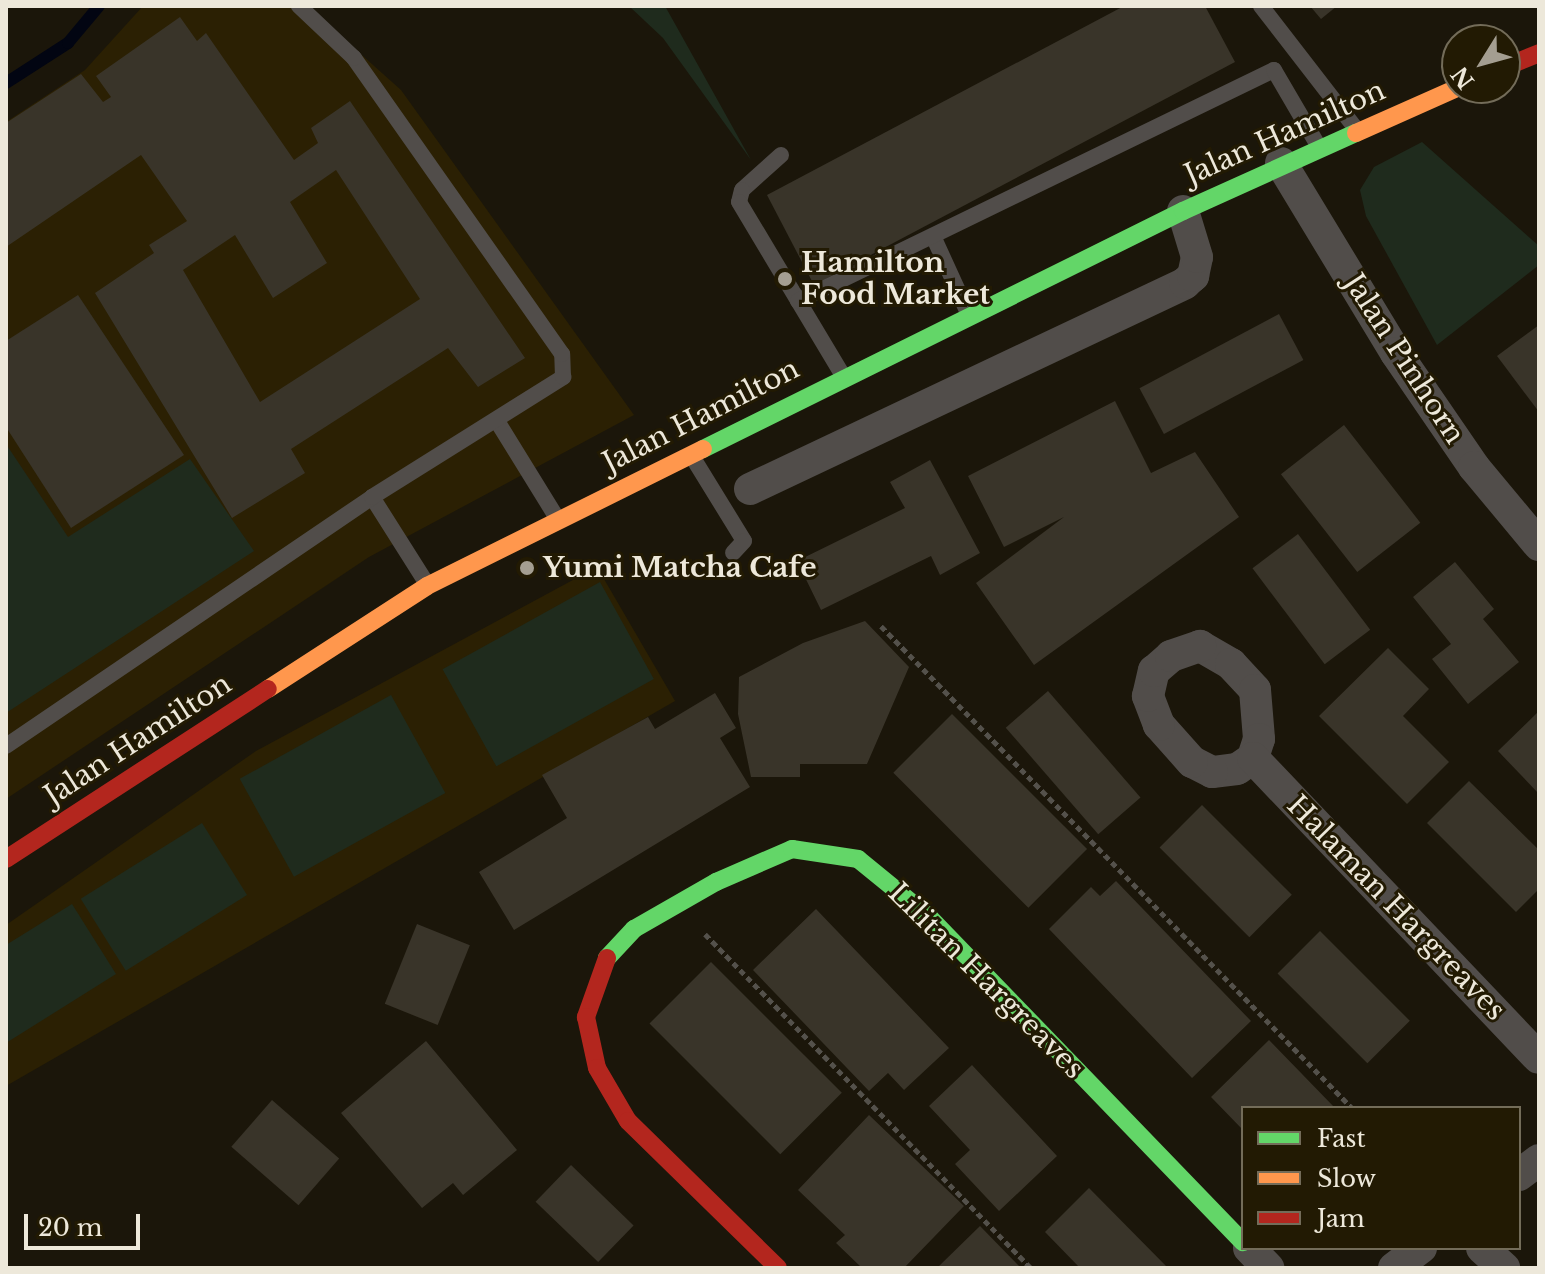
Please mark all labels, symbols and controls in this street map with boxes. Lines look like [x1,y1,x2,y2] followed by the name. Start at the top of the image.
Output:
[1441,24,1521,104] north arrow
[1446,61,1480,94] text: N
[1180,74,1390,192] street label: Jalan Hamilton
[801,246,990,312] place label: Hamilton Food Market
[1337,268,1471,450] street label: Jalan Pinhorn
[776,270,794,288] marker: Hamilton Food Market
[597,352,805,480] street label: Jalan Hamilton
[543,551,817,585] place label: Yumi Matcha Cafe
[518,559,536,577] marker: Yumi Matcha Cafe
[38,667,238,813] street label: Jalan Hamilton
[1280,789,1512,1027] street label: Halaman Hargreaves
[881,876,1091,1086] street label: Lilitan Hargreaves
[1241,1106,1521,1250] legend
[1317,1124,1365,1153] text: Fast
[1317,1164,1376,1193] text: Slow
[28,1198,144,1248] scale bar
[1317,1204,1365,1233] text: Jam
[38,1213,103,1242] text: 20 m

